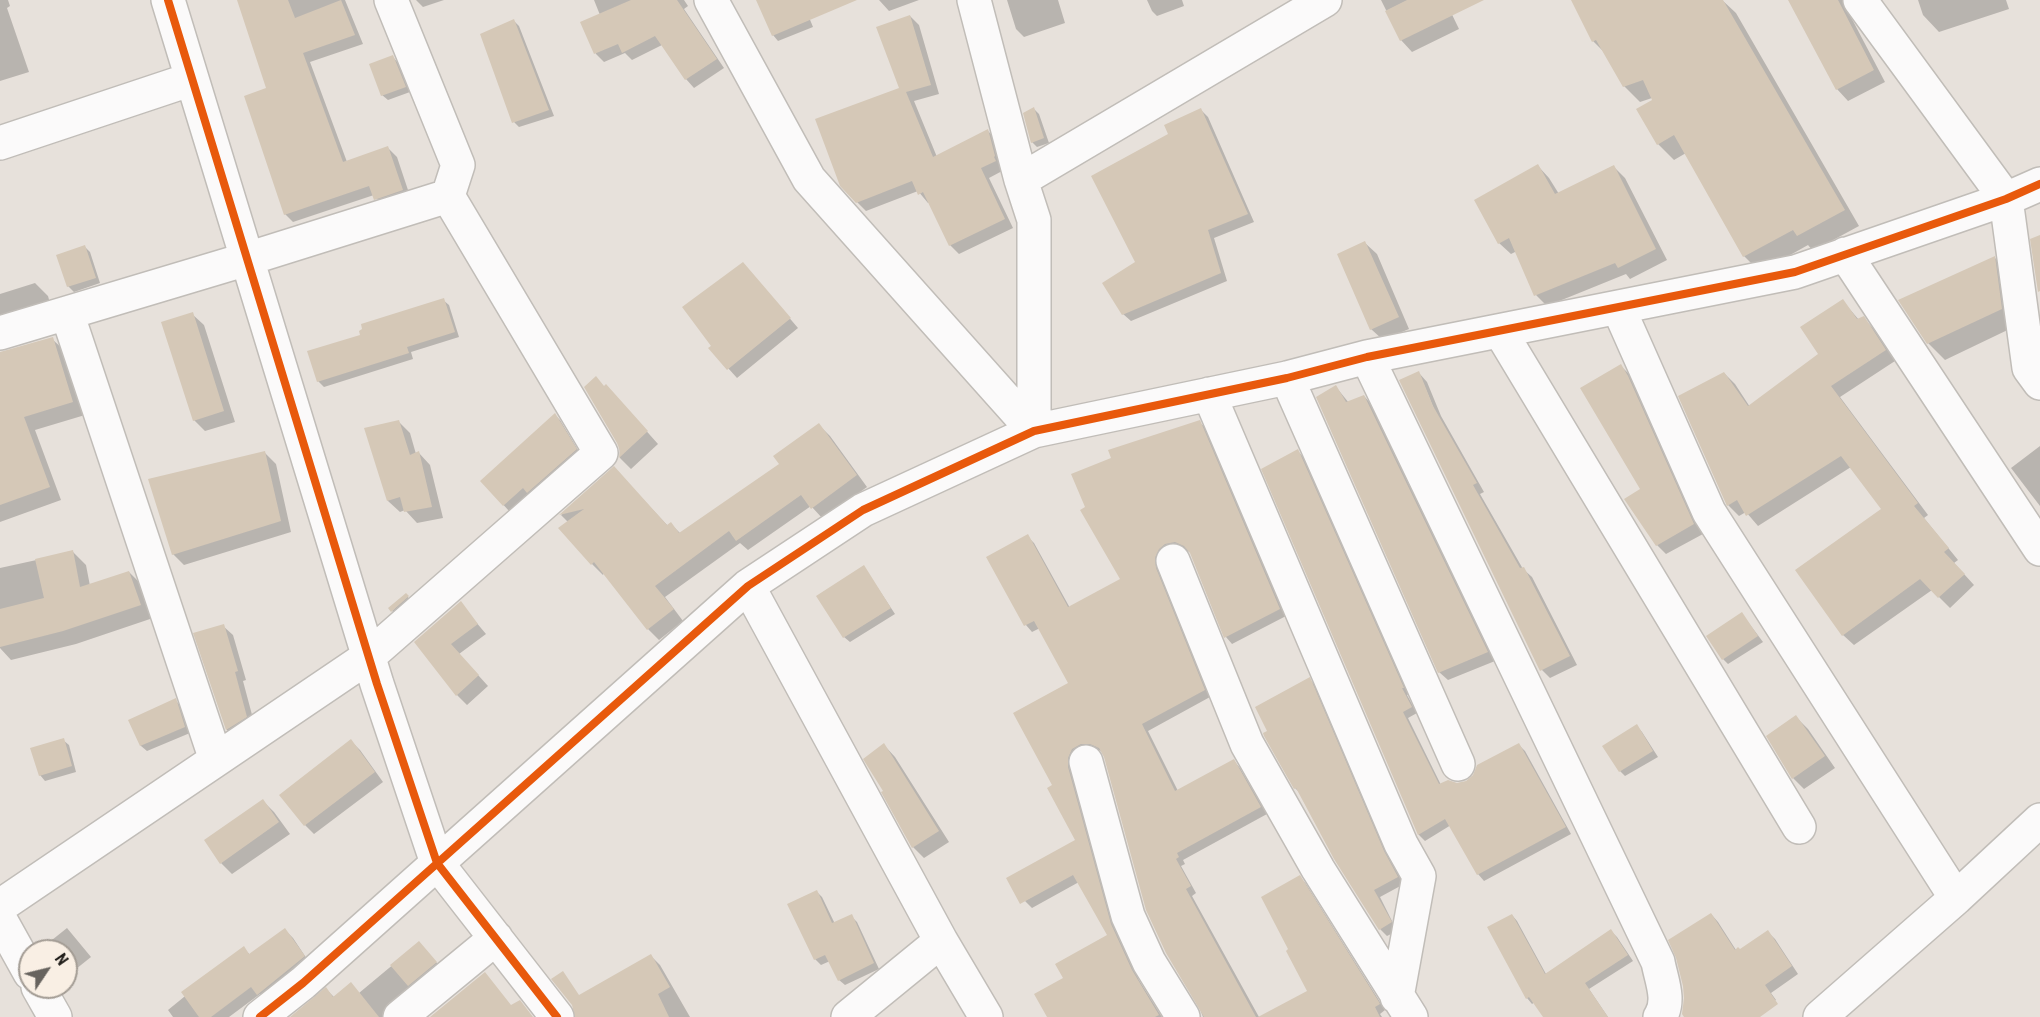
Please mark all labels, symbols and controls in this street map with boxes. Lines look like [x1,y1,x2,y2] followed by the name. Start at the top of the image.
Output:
[18,939,78,999] north arrow
[51,950,72,969] text: N

